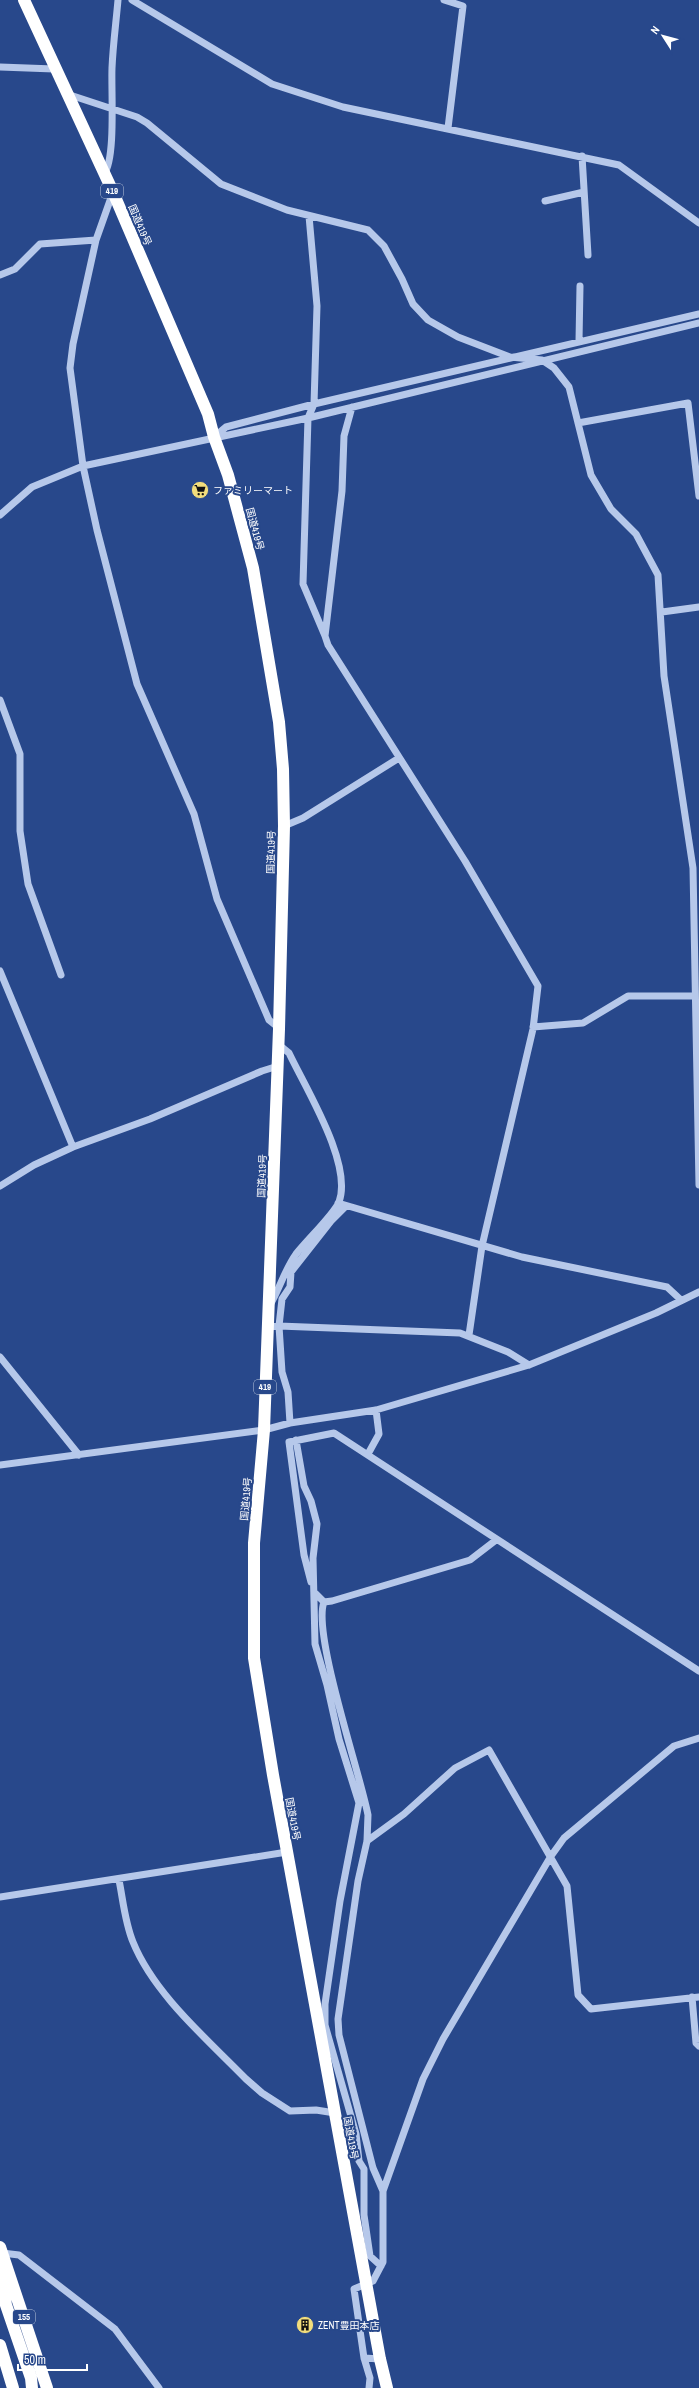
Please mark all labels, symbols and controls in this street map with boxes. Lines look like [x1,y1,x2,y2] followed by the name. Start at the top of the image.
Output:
[643,16,683,56] north arrow
[647,23,662,37] text: N
[101,184,123,198] road number: 419
[125,202,155,248] street label: 国道419号
[190,480,210,500] supermarket icon: ファミリーマート
[213,484,293,497] place label: ファミリーマート
[243,506,267,552] street label: 国道419号
[264,830,278,874] street label: 国道419号
[255,1154,269,1198] street label: 国道419号
[254,1380,276,1394] road number: 419
[238,1477,254,1521] street label: 国道419号
[282,1796,304,1842] street label: 国道419号
[341,2115,361,2161] street label: 国道419号
[13,2310,35,2324] road number: 155
[295,2315,315,2335] building icon: ZENT豊田本店
[318,2319,379,2332] place label: ZENT豊田本店
[18,2346,87,2372] scale bar
[24,2352,46,2368] text: 50 m

